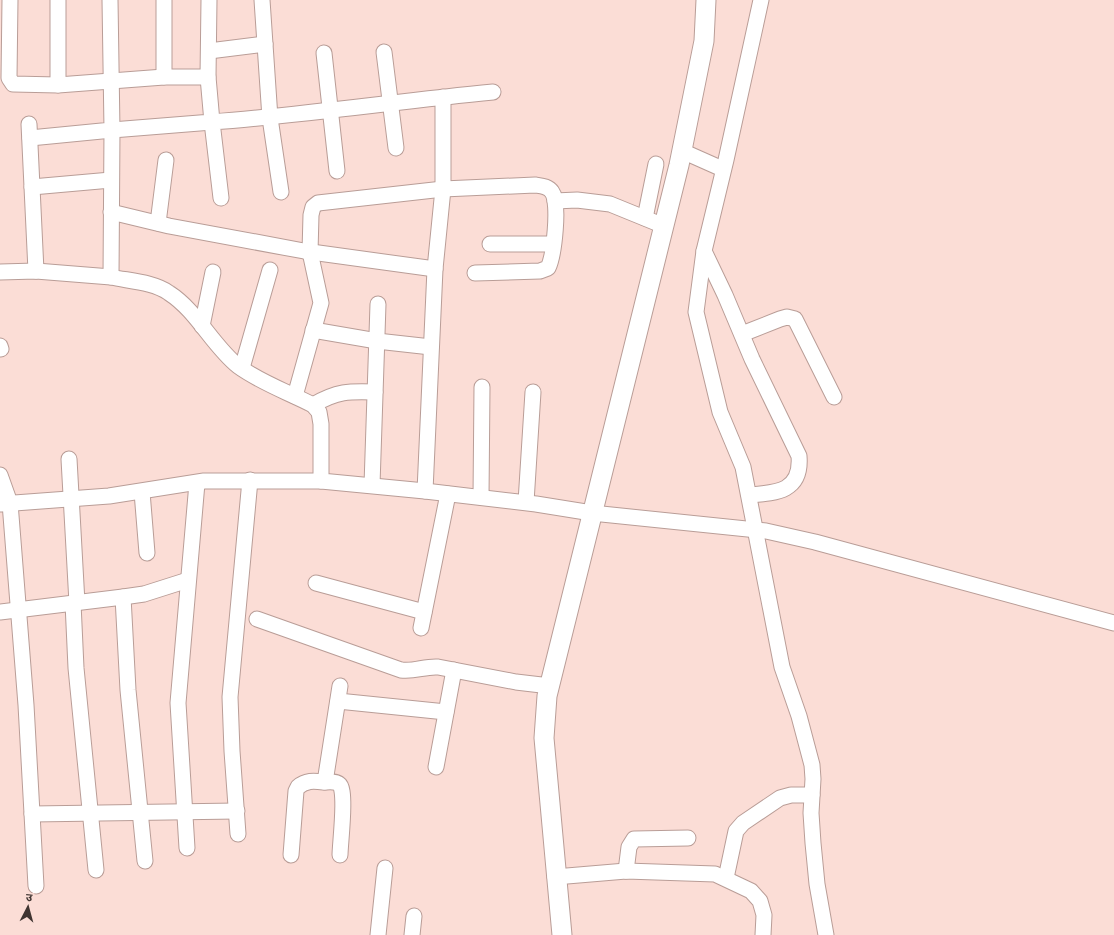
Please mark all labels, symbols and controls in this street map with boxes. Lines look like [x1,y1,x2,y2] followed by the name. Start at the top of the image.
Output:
[8,887,48,927] north arrow
[25,891,33,903] text: उ

